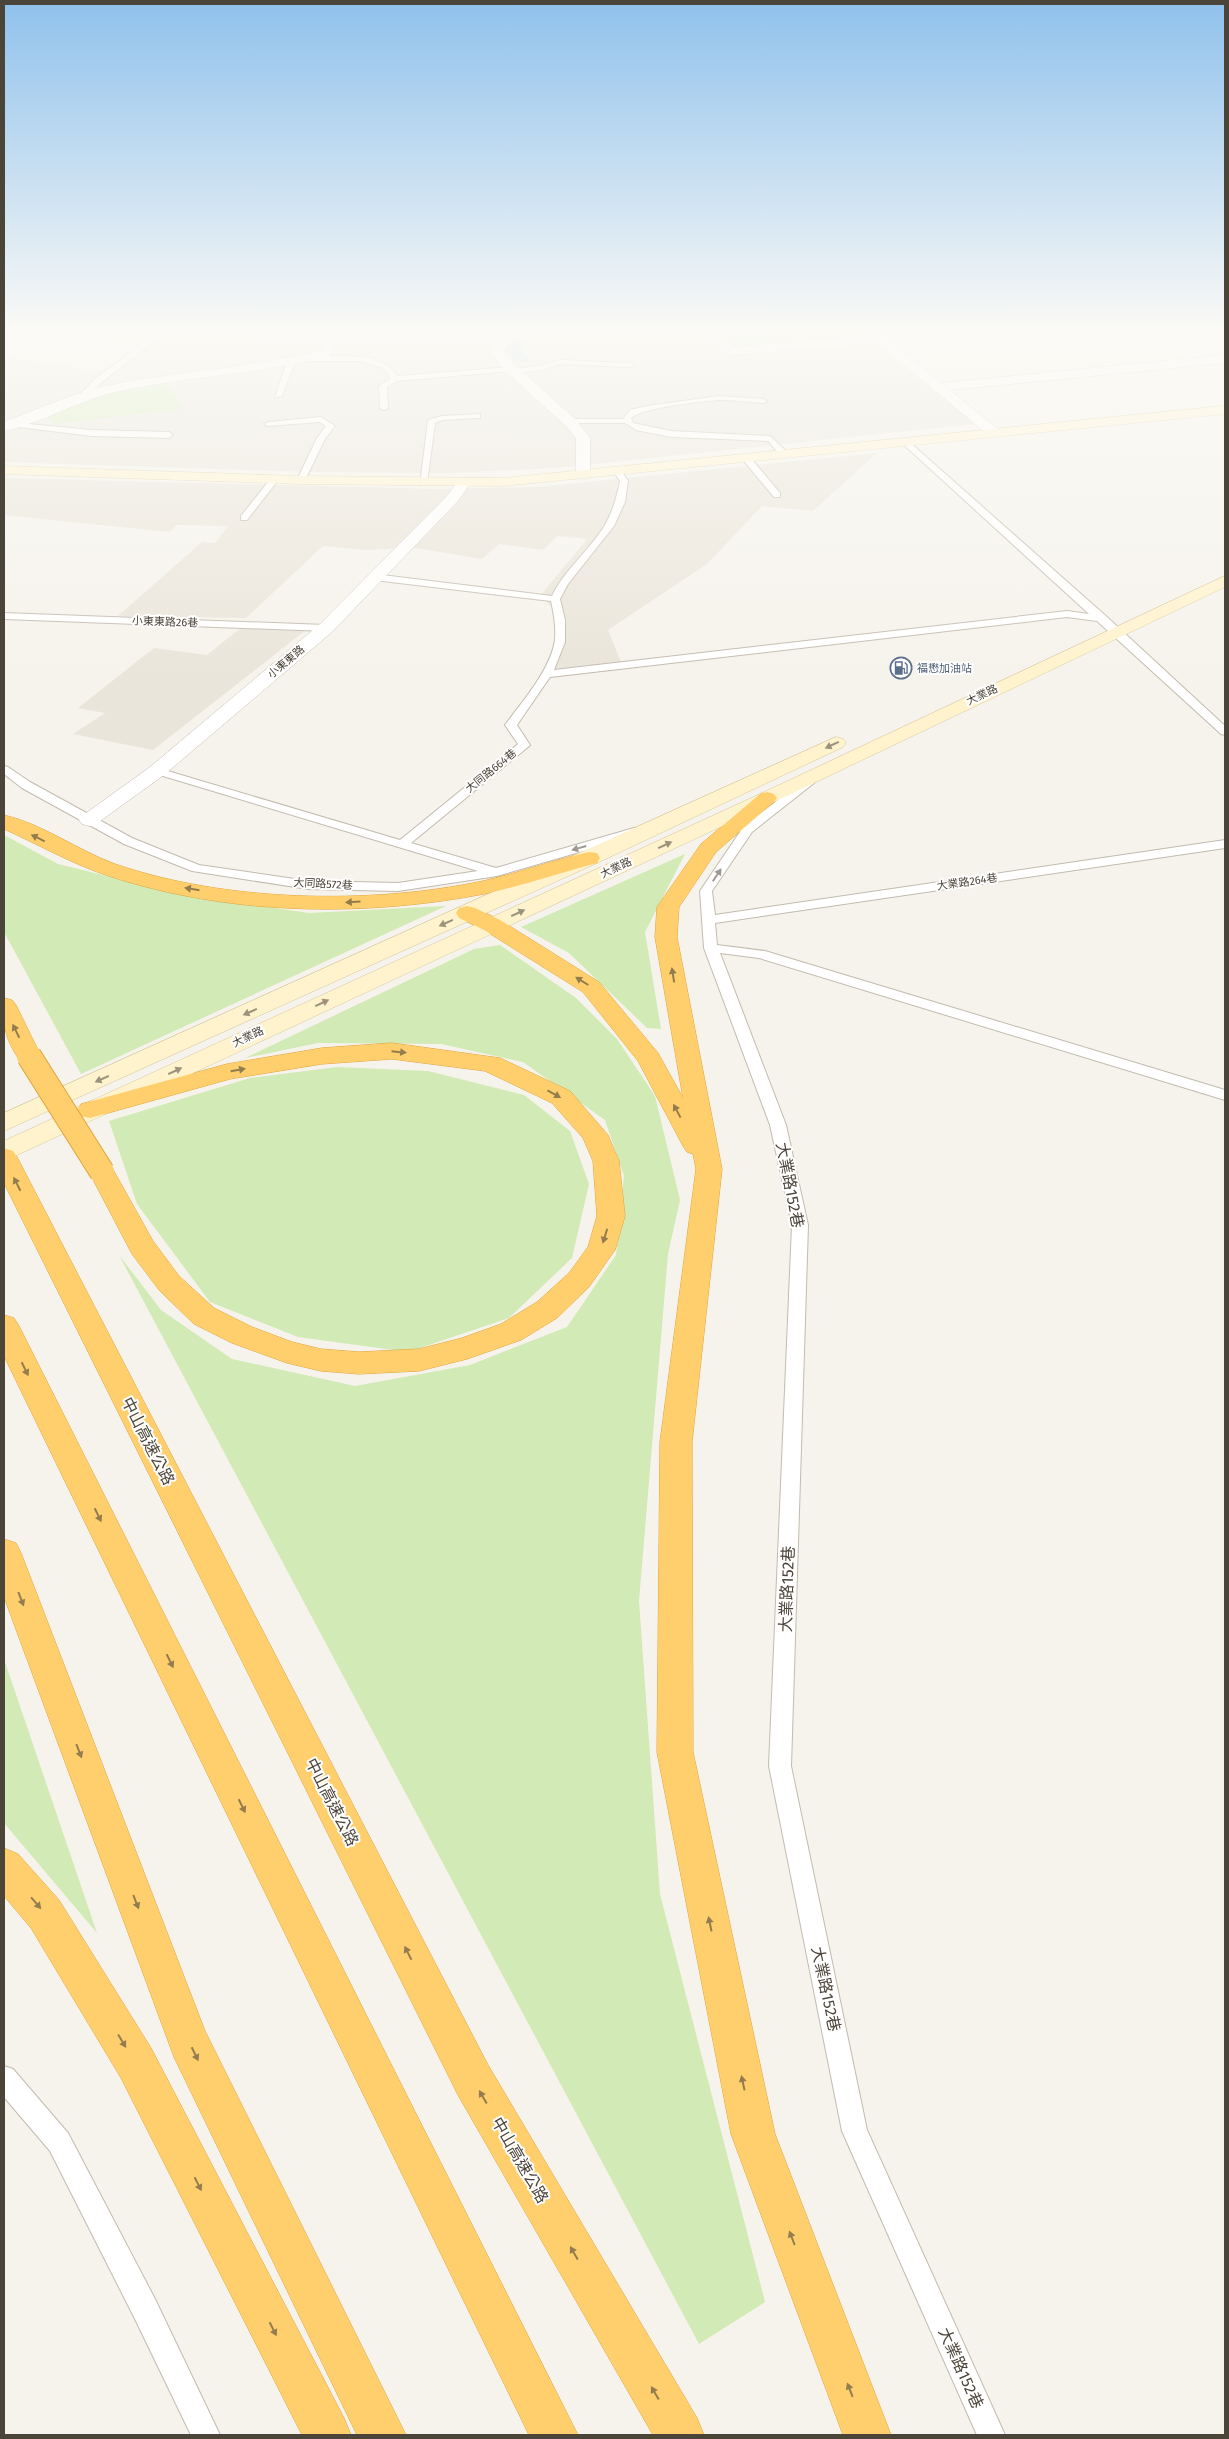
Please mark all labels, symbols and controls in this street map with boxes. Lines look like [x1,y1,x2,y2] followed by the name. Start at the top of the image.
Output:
[132,614,198,630] street label: 小東東路26巷
[265,643,307,681] street label: 小東東路
[889,656,913,680] fuel station icon: 福懋加油站
[917,662,972,675] place label: 福懋加油站
[964,682,1000,708] street label: 大業路
[824,740,839,749] one-way arrow
[463,747,519,795] street label: 大同路664巷
[31,834,45,842] one-way arrow
[658,841,672,849] one-way arrow
[572,844,587,852] one-way arrow
[598,855,634,881] street label: 大業路
[712,868,721,882] one-way arrow
[936,871,998,893] street label: 大業路264巷
[293,876,353,892] street label: 大同路572巷
[183,884,199,892] one-way arrow
[345,898,361,906] one-way arrow
[511,909,525,917] one-way arrow
[439,919,453,927] one-way arrow
[668,967,676,983] one-way arrow
[575,977,588,986] one-way arrow
[315,999,329,1007] one-way arrow
[243,1008,257,1016] one-way arrow
[12,1024,20,1038] one-way arrow
[230,1024,266,1050] street label: 大業路
[392,1048,408,1056] one-way arrow
[168,1066,182,1074] one-way arrow
[231,1066,247,1074] one-way arrow
[95,1075,109,1083] one-way arrow
[547,1090,562,1098] one-way arrow
[673,1103,681,1118] one-way arrow
[772,1141,808,1229] street label: 大業路152巷
[13,1176,21,1191] one-way arrow
[601,1228,609,1243] one-way arrow
[21,1362,30,1377] one-way arrow
[118,1394,178,1488] street label: 中山高速公路
[94,1508,102,1522] one-way arrow
[776,1545,798,1633] street label: 大業路152巷
[18,1591,25,1606] one-way arrow
[166,1653,174,1668] one-way arrow
[76,1743,83,1758] one-way arrow
[302,1755,362,1849] street label: 中山高速公路
[238,1799,246,1813] one-way arrow
[133,1895,140,1910] one-way arrow
[30,1897,42,1909] one-way arrow
[706,1916,714,1932] one-way arrow
[404,1945,412,1960] one-way arrow
[808,1945,844,2033] street label: 大業路152巷
[118,2034,127,2047] one-way arrow
[191,2047,199,2061] one-way arrow
[739,2076,747,2091] one-way arrow
[479,2090,487,2104] one-way arrow
[488,2114,552,2206] street label: 中山高速公路
[194,2177,202,2192] one-way arrow
[788,2230,795,2245] one-way arrow
[569,2246,578,2259] one-way arrow
[269,2322,277,2336] one-way arrow
[935,2325,987,2411] street label: 大業路152巷
[846,2382,853,2397] one-way arrow
[651,2387,660,2400] one-way arrow

